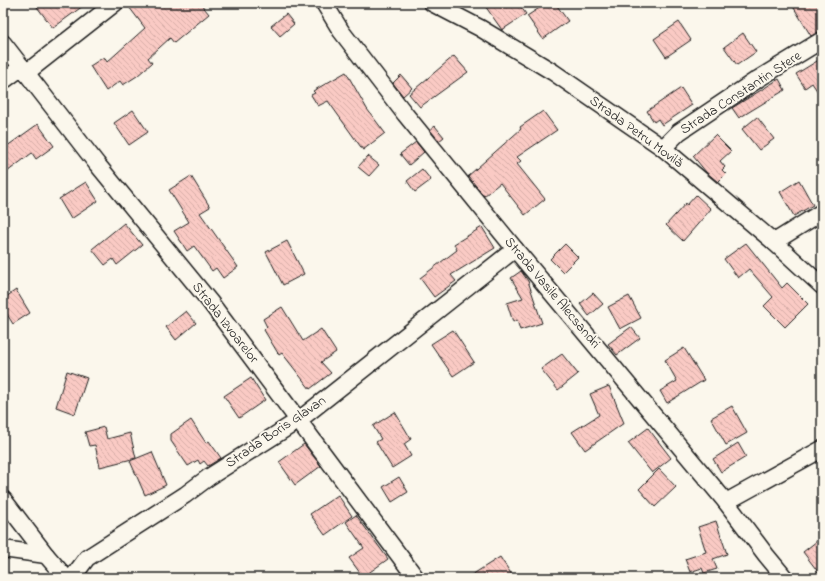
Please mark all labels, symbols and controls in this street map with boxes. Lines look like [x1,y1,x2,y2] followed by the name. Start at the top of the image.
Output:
[676,45,806,140] street label: Strada Constantin Stere
[585,91,687,173] street label: Strada Petru Movilă
[499,233,605,353] street label: Strada Vasile Alecsandri
[186,278,264,369] street label: Strada Izvoarelor
[222,390,331,473] street label: Strada Boris Glavan

